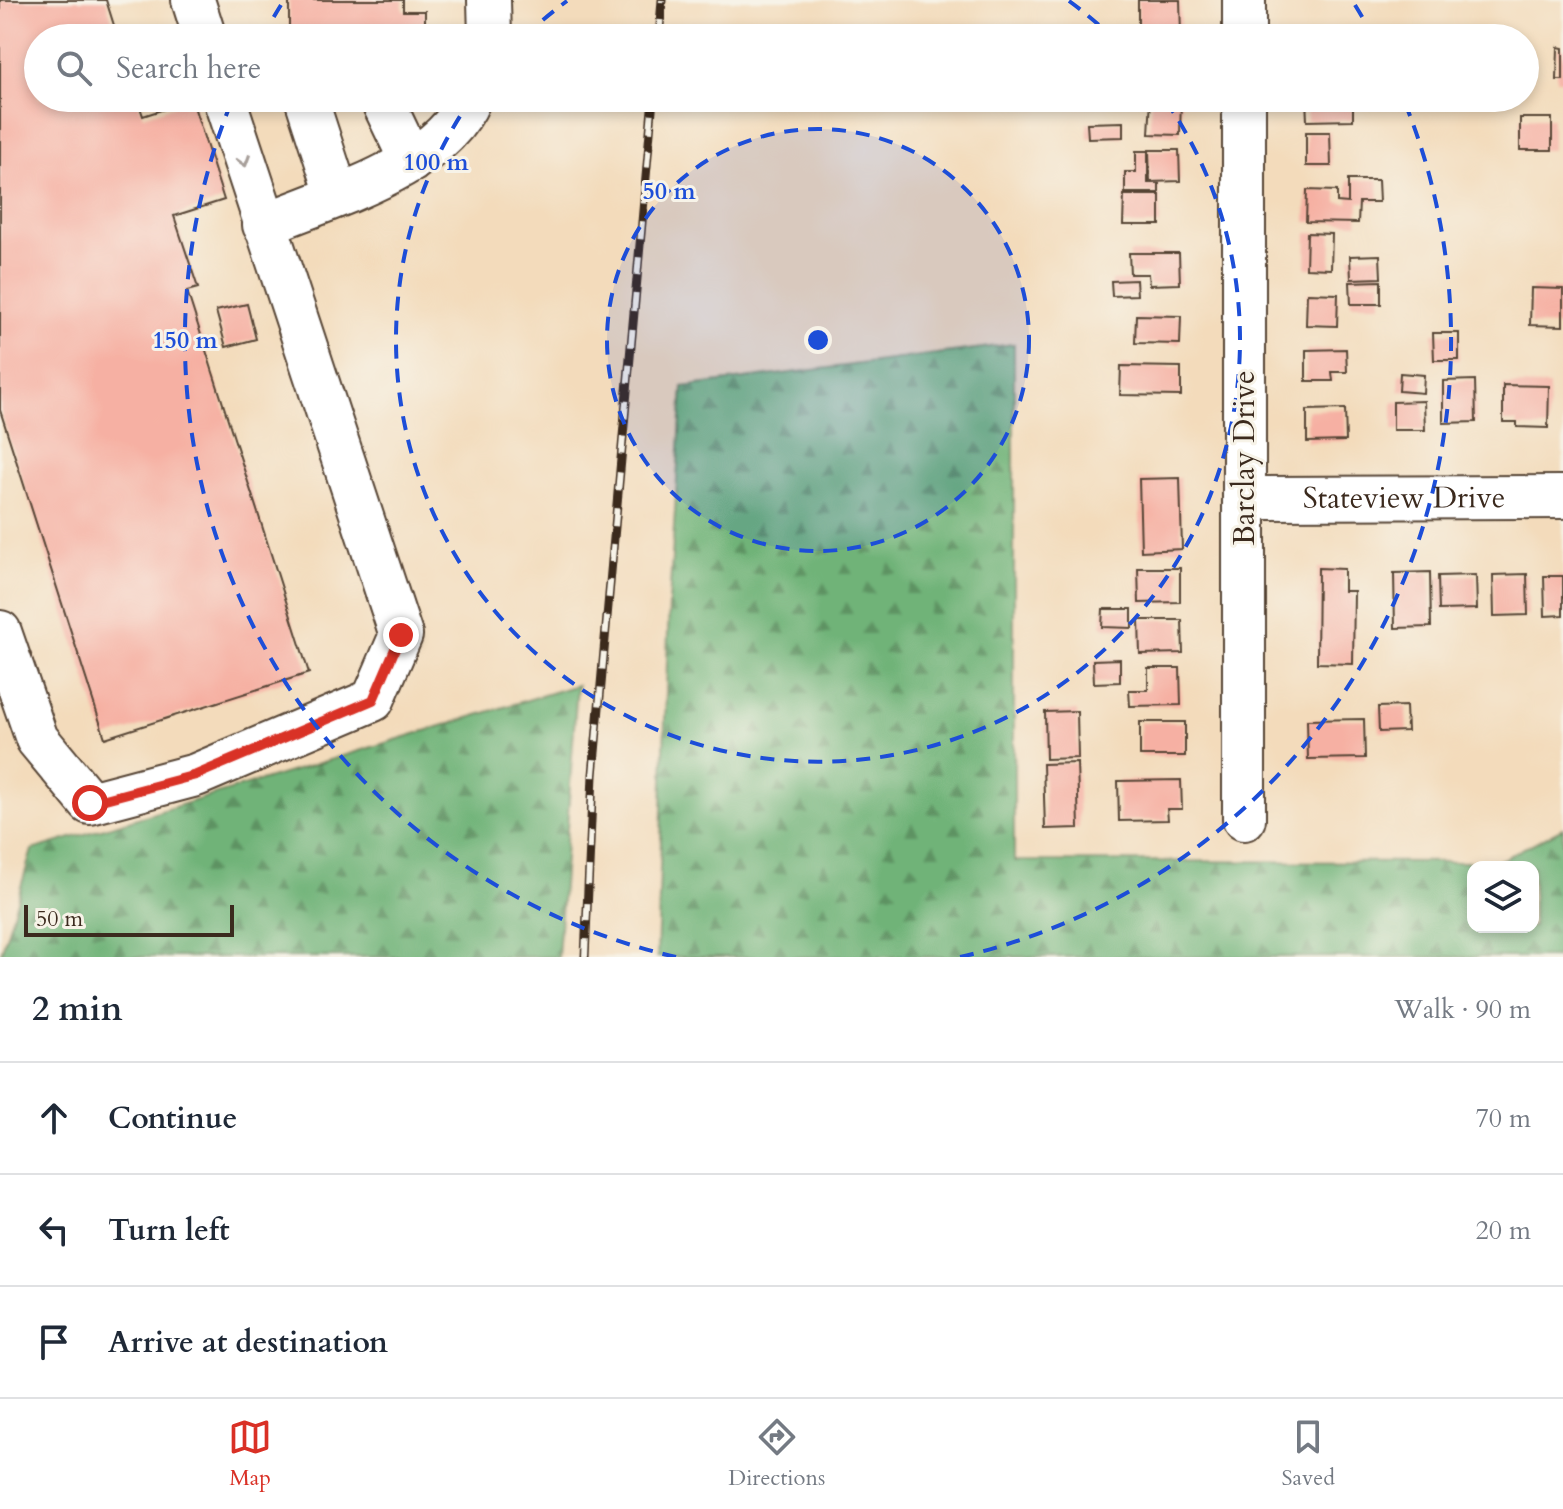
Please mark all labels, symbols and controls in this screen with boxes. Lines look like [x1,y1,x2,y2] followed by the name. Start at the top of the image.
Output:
[24,24,1539,112] search box
[52,46,96,90] icon: search
[116,48,261,89] text: Search here
[403,146,470,179] text: 100 m
[234,154,250,168] one-way arrow
[642,175,696,208] text: 50 m
[152,324,219,357] text: 150 m
[804,326,832,354] centre of rings
[1224,370,1265,546] street label: Barclay Drive
[1303,477,1505,519] street label: Stateview Drive
[383,617,419,653] route end
[72,785,108,821] route start
[1467,861,1539,933] map controls
[1467,861,1539,933] button: layers
[24,901,234,937] scale bar
[36,904,83,934] text: 50 m
[32,986,123,1032] text: 2 min
[1394,992,1531,1027] text: Walk · 90 m
[32,1096,76,1140] icon: ahead
[108,1098,237,1139] text: Continue
[1475,1101,1531,1136] text: 70 m
[32,1208,76,1252] icon: left
[108,1210,230,1251] text: Turn left
[1475,1213,1531,1248] text: 20 m
[32,1320,76,1364] icon: arrive
[108,1322,388,1363] text: Arrive at destination
[228,1415,272,1493] tab: Map
[728,1415,825,1493] tab: Directions
[1282,1415,1335,1493] tab: Saved

